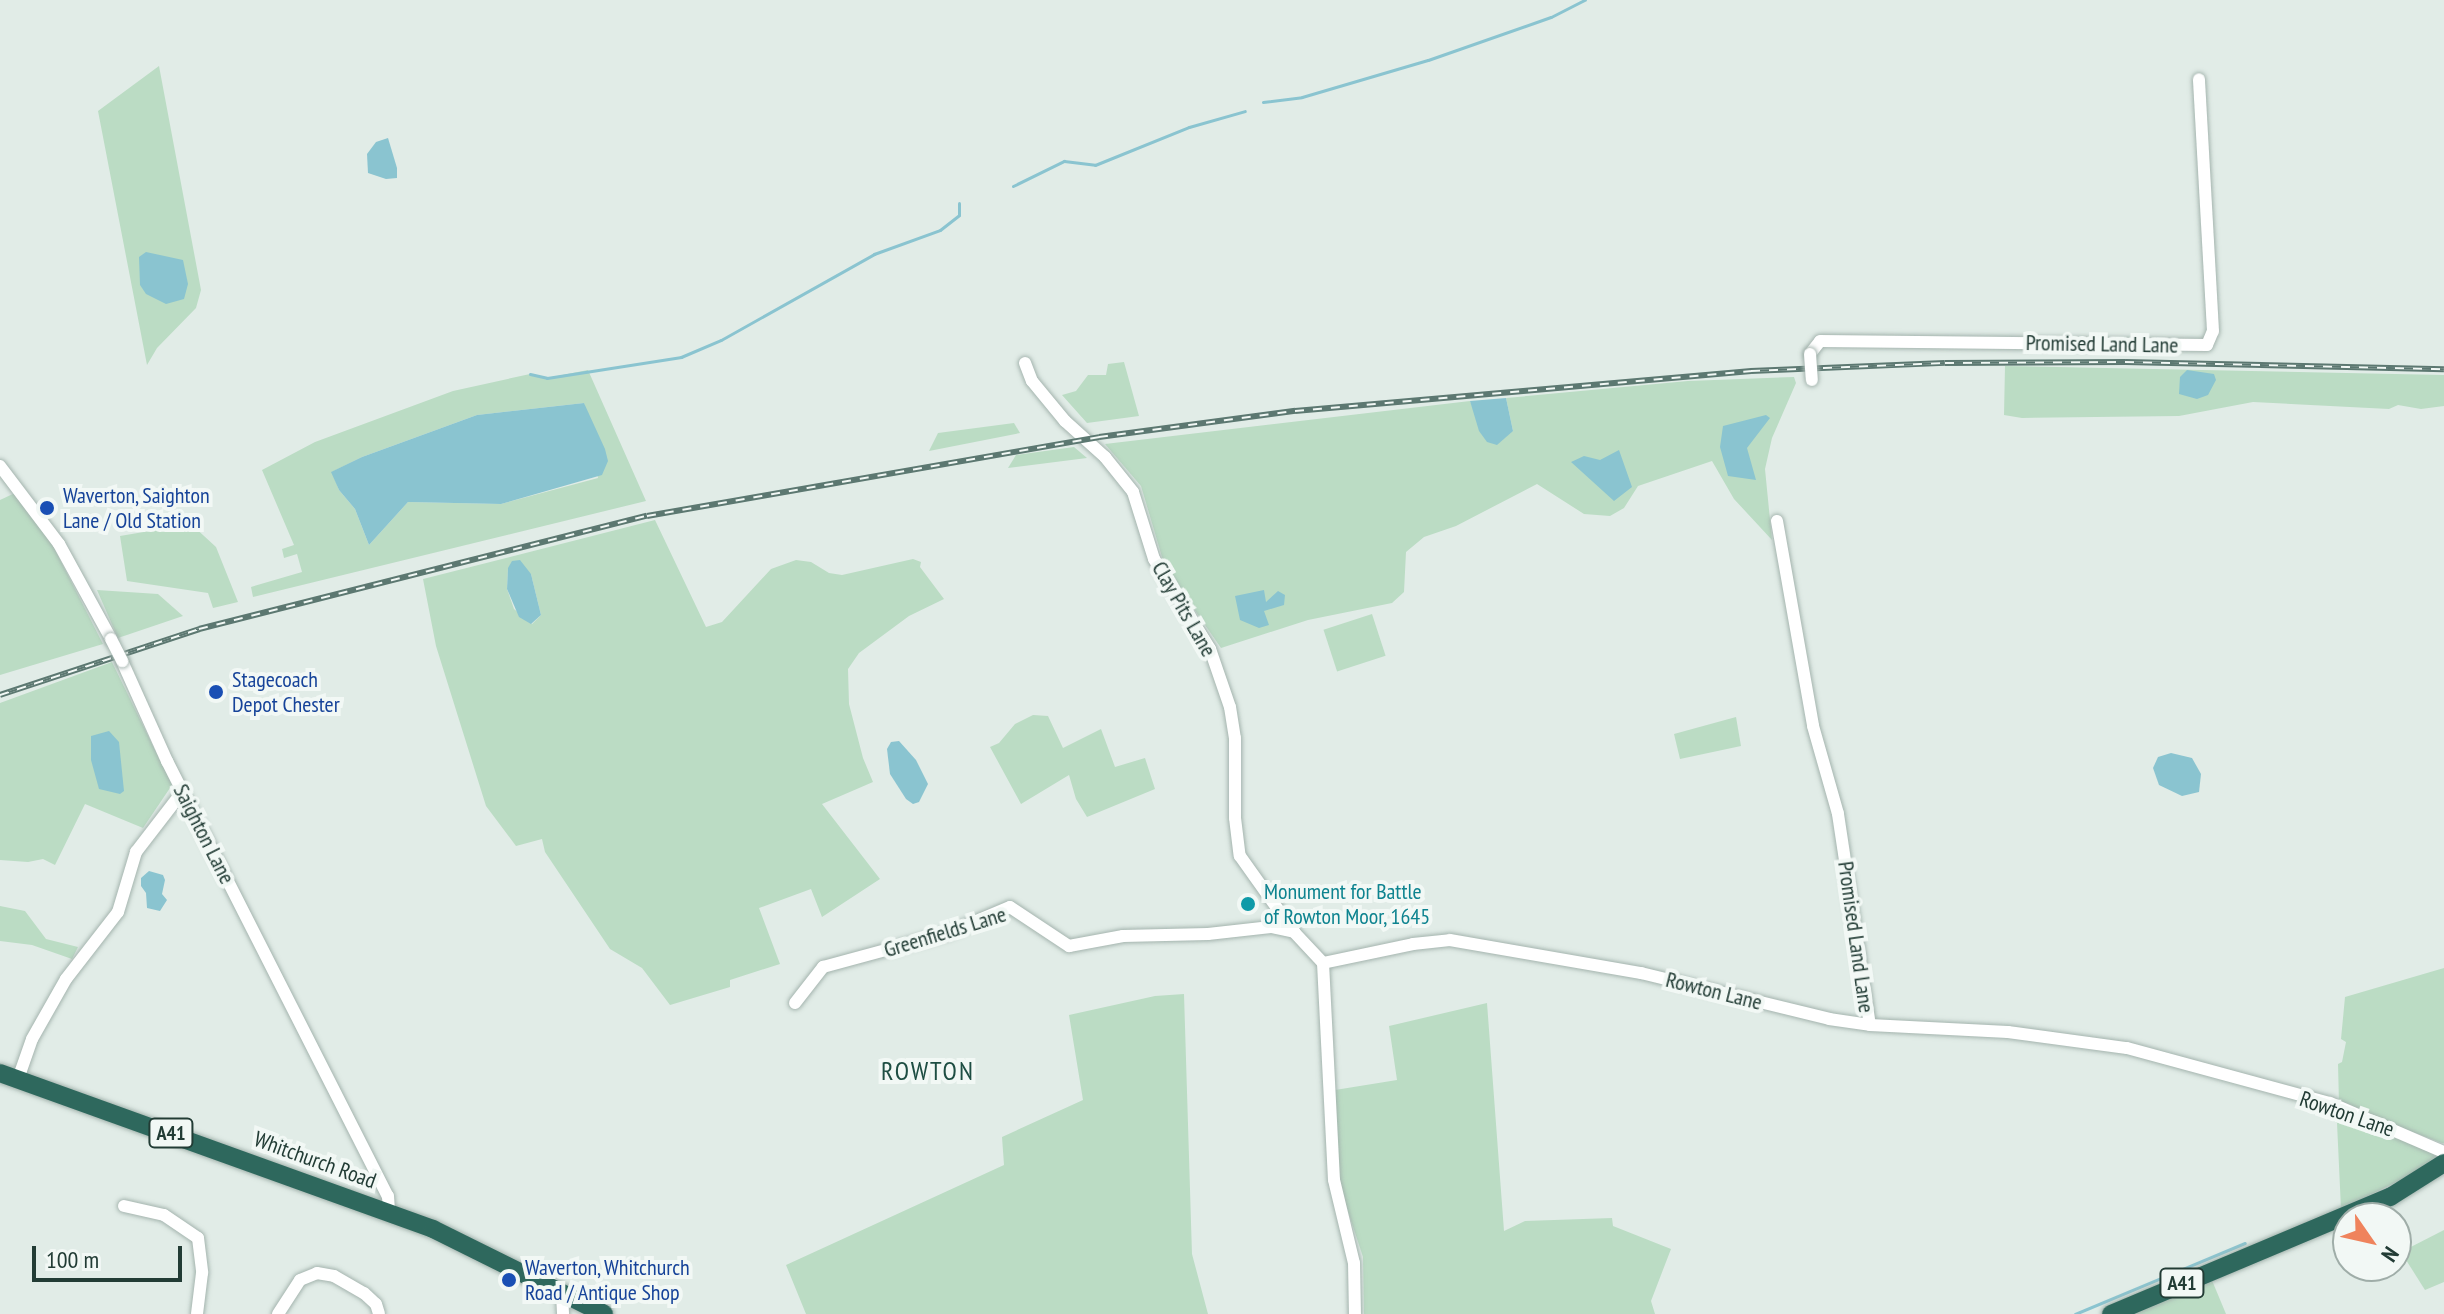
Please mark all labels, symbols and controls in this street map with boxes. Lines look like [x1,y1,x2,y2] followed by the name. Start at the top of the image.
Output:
[2026,329,2178,359] street label: Promised Land Lane
[63,482,211,534] place label: Waverton, Saighton Lane / Old Station
[38,499,56,517] marker: Waverton, Saighton Lane / Old Station
[1146,556,1222,662] street label: Clay Pits Lane
[232,666,340,718] place label: Stagecoach Depot Chester
[207,683,225,701] marker: Stagecoach Depot Chester
[168,780,240,888] street label: Saighton Lane
[1832,860,1880,1014] street label: Promised Land Lane
[1264,878,1432,930] place label: Monument for Battle of Rowton Moor, 1645
[1239,895,1257,913] marker: Monument for Battle of Rowton Moor, 1645
[881,901,1009,963] street label: Greenfields Lane
[1663,966,1765,1016] street label: Rowton Lane
[881,1055,975,1087] district label: ROWTON
[2296,1086,2398,1142] street label: Rowton Lane
[147,1117,195,1149] road number: A41
[250,1126,380,1194] street label: Whitchurch Road
[2332,1202,2412,1282] north arrow
[36,1230,186,1280] scale bar
[2375,1242,2405,1267] text: N
[46,1244,99,1275] text: 100 m
[525,1254,692,1306] place label: Waverton, Whitchurch Road / Antique Shop
[2158,1267,2206,1299] road number: A41
[500,1271,518,1289] marker: Waverton, Whitchurch Road / Antique Shop

